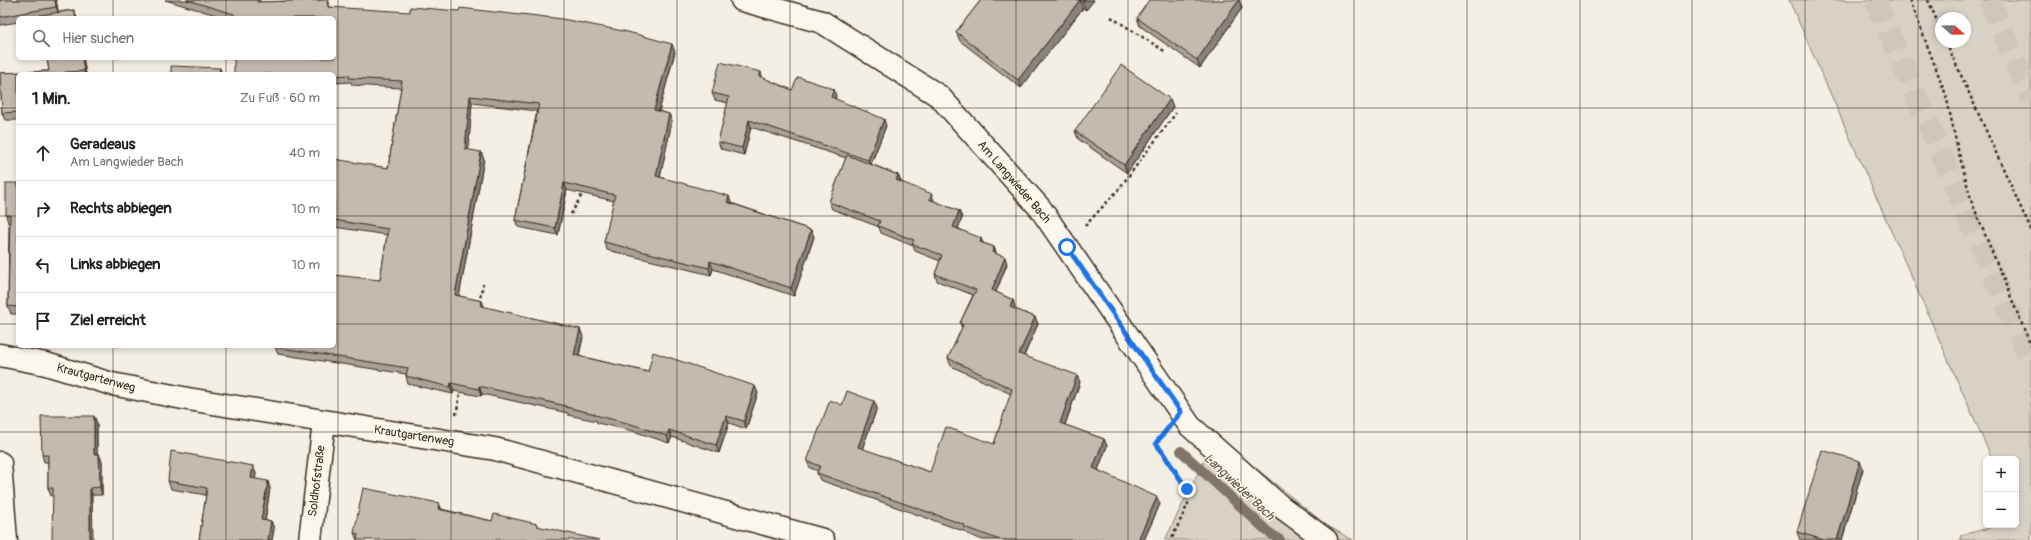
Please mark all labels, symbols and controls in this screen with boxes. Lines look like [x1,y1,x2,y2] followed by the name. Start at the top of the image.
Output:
[1935,12,1971,48] north arrow
[16,16,336,60] search box
[30,27,52,49] icon: search
[62,29,134,48] text: Hier suchen
[32,88,71,109] text: 1 Min.
[240,90,320,106] text: Zu Fuß · 60 m
[70,135,136,154] text: Geradeaus
[974,138,1054,227] street label: Am Langwieder Bach
[32,142,54,164] icon: ahead
[289,145,320,161] text: 40 m
[70,154,183,170] text: Am Langwieder Bach
[32,198,54,220] icon: right
[70,199,172,218] text: Rechts abbiegen
[292,201,320,217] text: 10 m
[1058,238,1076,256] route start
[32,254,54,276] icon: left
[70,255,161,274] text: Links abbiegen
[292,257,320,273] text: 10 m
[32,310,54,332] icon: arrive
[70,311,146,330] text: Ziel erreicht
[55,360,137,396] street label: Krautgartenweg
[373,422,455,450] street label: Krautgartenweg
[305,444,329,517] street label: Soldhofstraße
[1200,450,1278,524] water label: Langwieder Bach
[1983,456,2019,528] map controls
[1983,456,2019,492] button: +
[1178,480,1196,498] route end
[1983,492,2019,528] button: −

